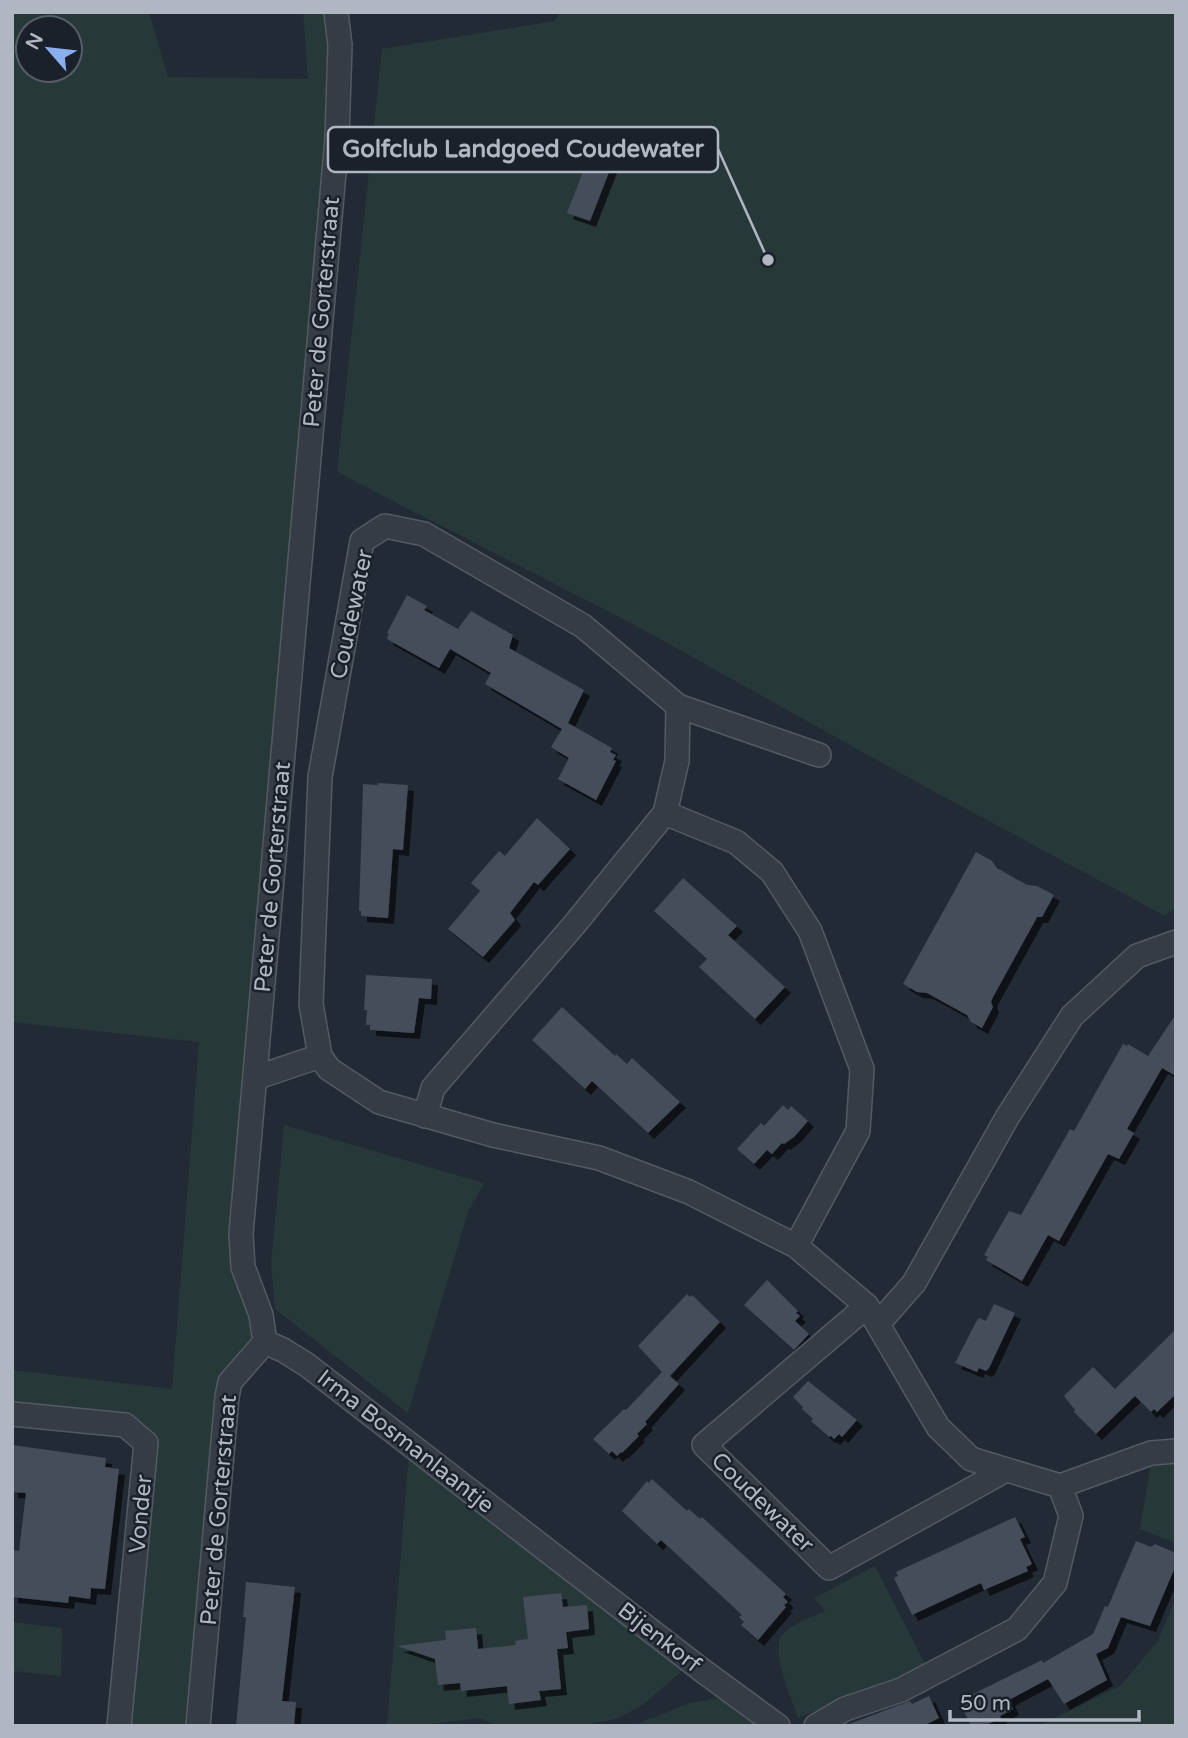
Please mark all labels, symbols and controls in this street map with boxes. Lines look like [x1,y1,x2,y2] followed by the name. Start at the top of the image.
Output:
[14,14,84,84] north arrow
[22,30,48,53] text: N
[328,127,718,172] callout: Golfclub Landgoed Coudewater
[342,135,705,164] text: Golfclub Landgoed Coudewater
[298,195,346,429] street label: Peter de Gorterstraat
[325,546,379,682] street label: Coudewater
[249,760,297,994] street label: Peter de Gorterstraat
[311,1364,500,1520] street label: Irma Bosmanlaantje
[195,1393,243,1627] street label: Peter de Gorterstraat
[705,1447,820,1559] street label: Coudewater
[124,1473,158,1555] street label: Vonder
[612,1597,707,1679] street label: Bijenkorf
[950,1678,1139,1722] scale bar
[960,1691,1011,1716] text: 50 m

